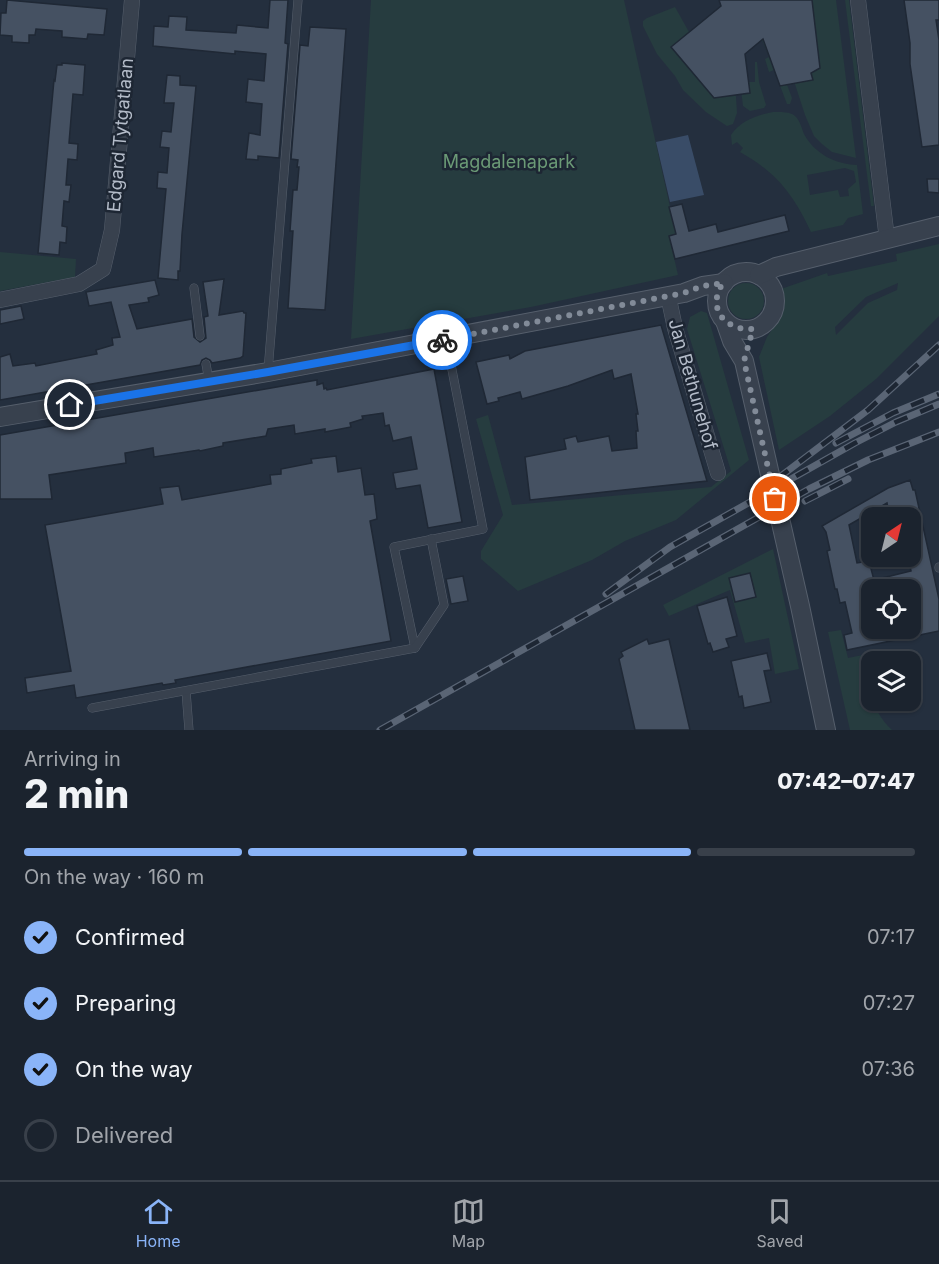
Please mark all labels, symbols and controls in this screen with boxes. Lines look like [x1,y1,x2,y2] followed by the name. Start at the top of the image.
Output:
[103,57,137,213] street label: Edgard Tytgatlaan
[443,151,575,172] park label: Magdalenapark
[412,310,472,370] courier
[664,316,722,452] street label: Jan Bethunehof
[426,324,459,357] icon: bike
[44,379,95,430] pin
[53,388,86,421] icon: home
[749,473,800,524] pin
[758,482,791,515] icon: bag
[861,507,921,567] north arrow
[861,507,921,711] map controls
[861,579,921,639] button: locate
[861,651,921,711] button: layers
[24,747,121,771] text: Arriving in
[777,768,915,794] text: 07:42–07:47
[24,770,129,817] text: 2 min
[24,865,204,889] text: On the way · 160 m
[24,921,57,954] icon: check
[75,924,185,950] text: Confirmed
[867,925,915,949] text: 07:17
[24,987,57,1020] icon: check
[75,990,176,1016] text: Preparing
[863,991,915,1015] text: 07:27
[24,1053,57,1086] icon: check
[75,1056,193,1082] text: On the way
[862,1057,915,1081] text: 07:36
[75,1122,173,1148] text: Delivered
[136,1195,181,1251] tab: Home
[452,1195,485,1251] tab: Map
[756,1195,803,1251] tab: Saved

